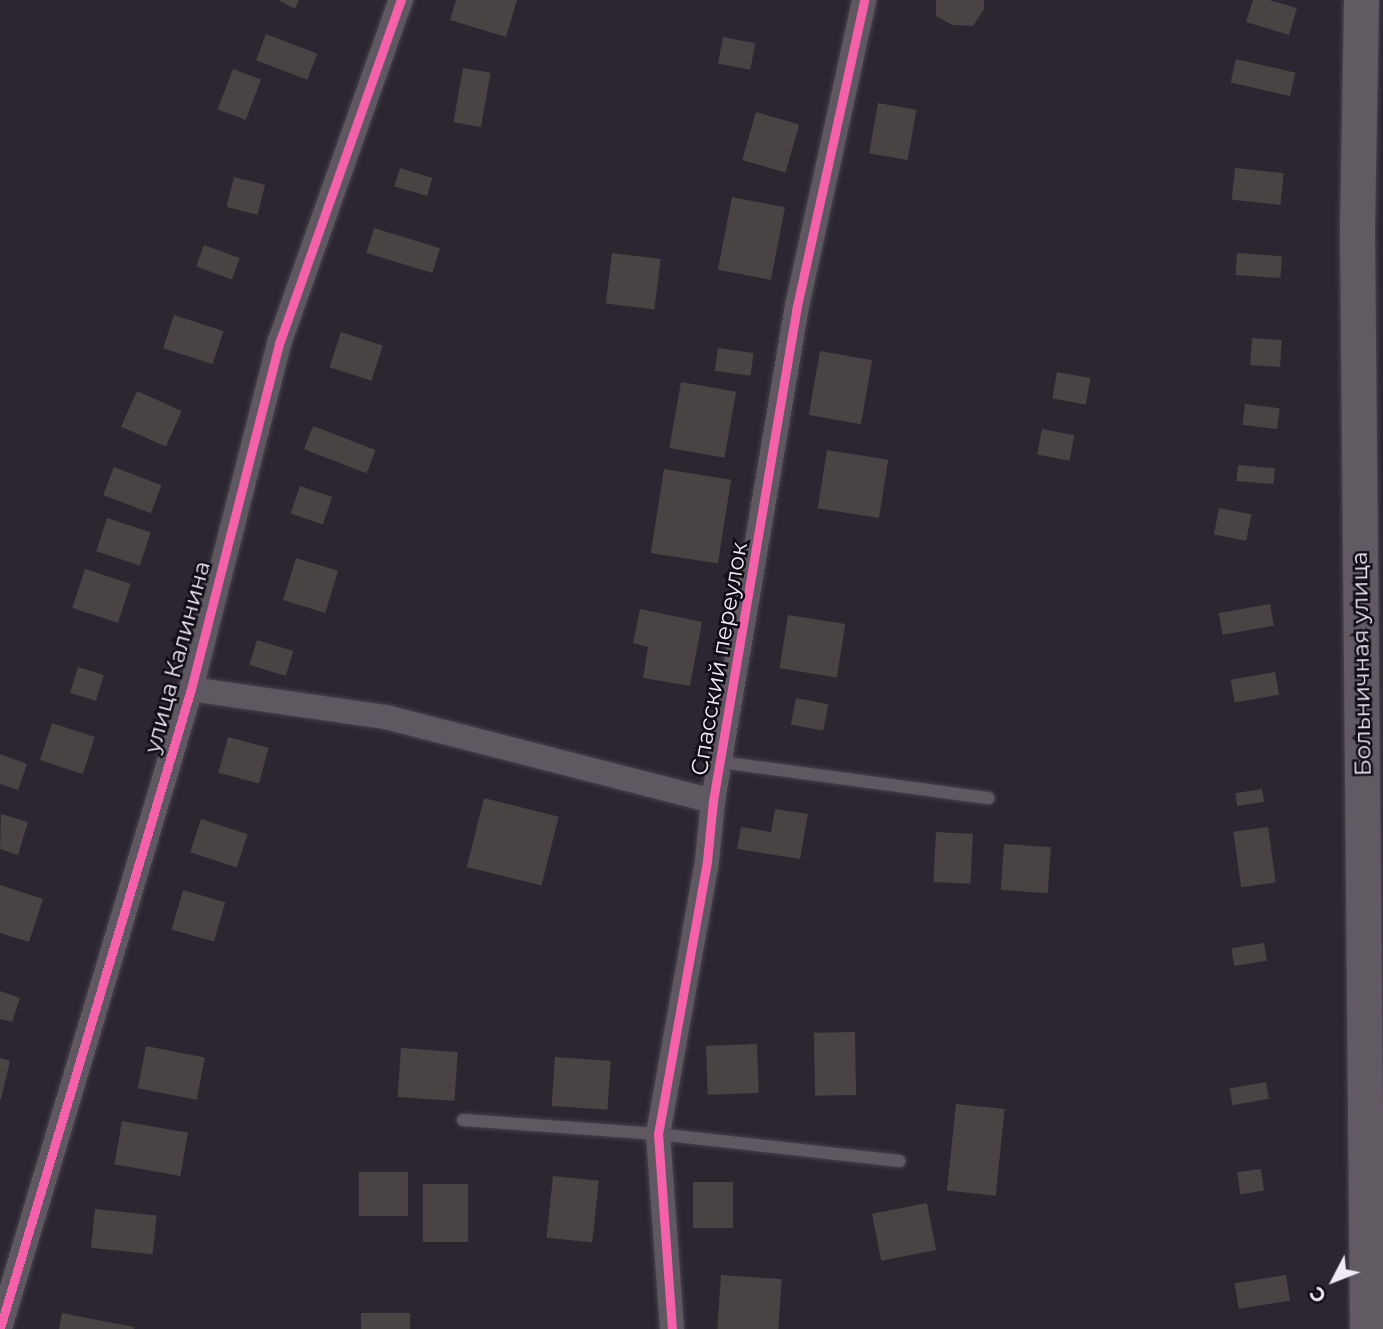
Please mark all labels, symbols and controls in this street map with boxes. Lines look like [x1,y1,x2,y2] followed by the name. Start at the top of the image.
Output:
[685,540,753,778] street label: Спасский переулок
[1345,551,1377,777] street label: Больничная улица
[138,558,216,756] street label: улица Калинина
[1299,1245,1369,1315] north arrow
[1305,1282,1331,1307] text: С

